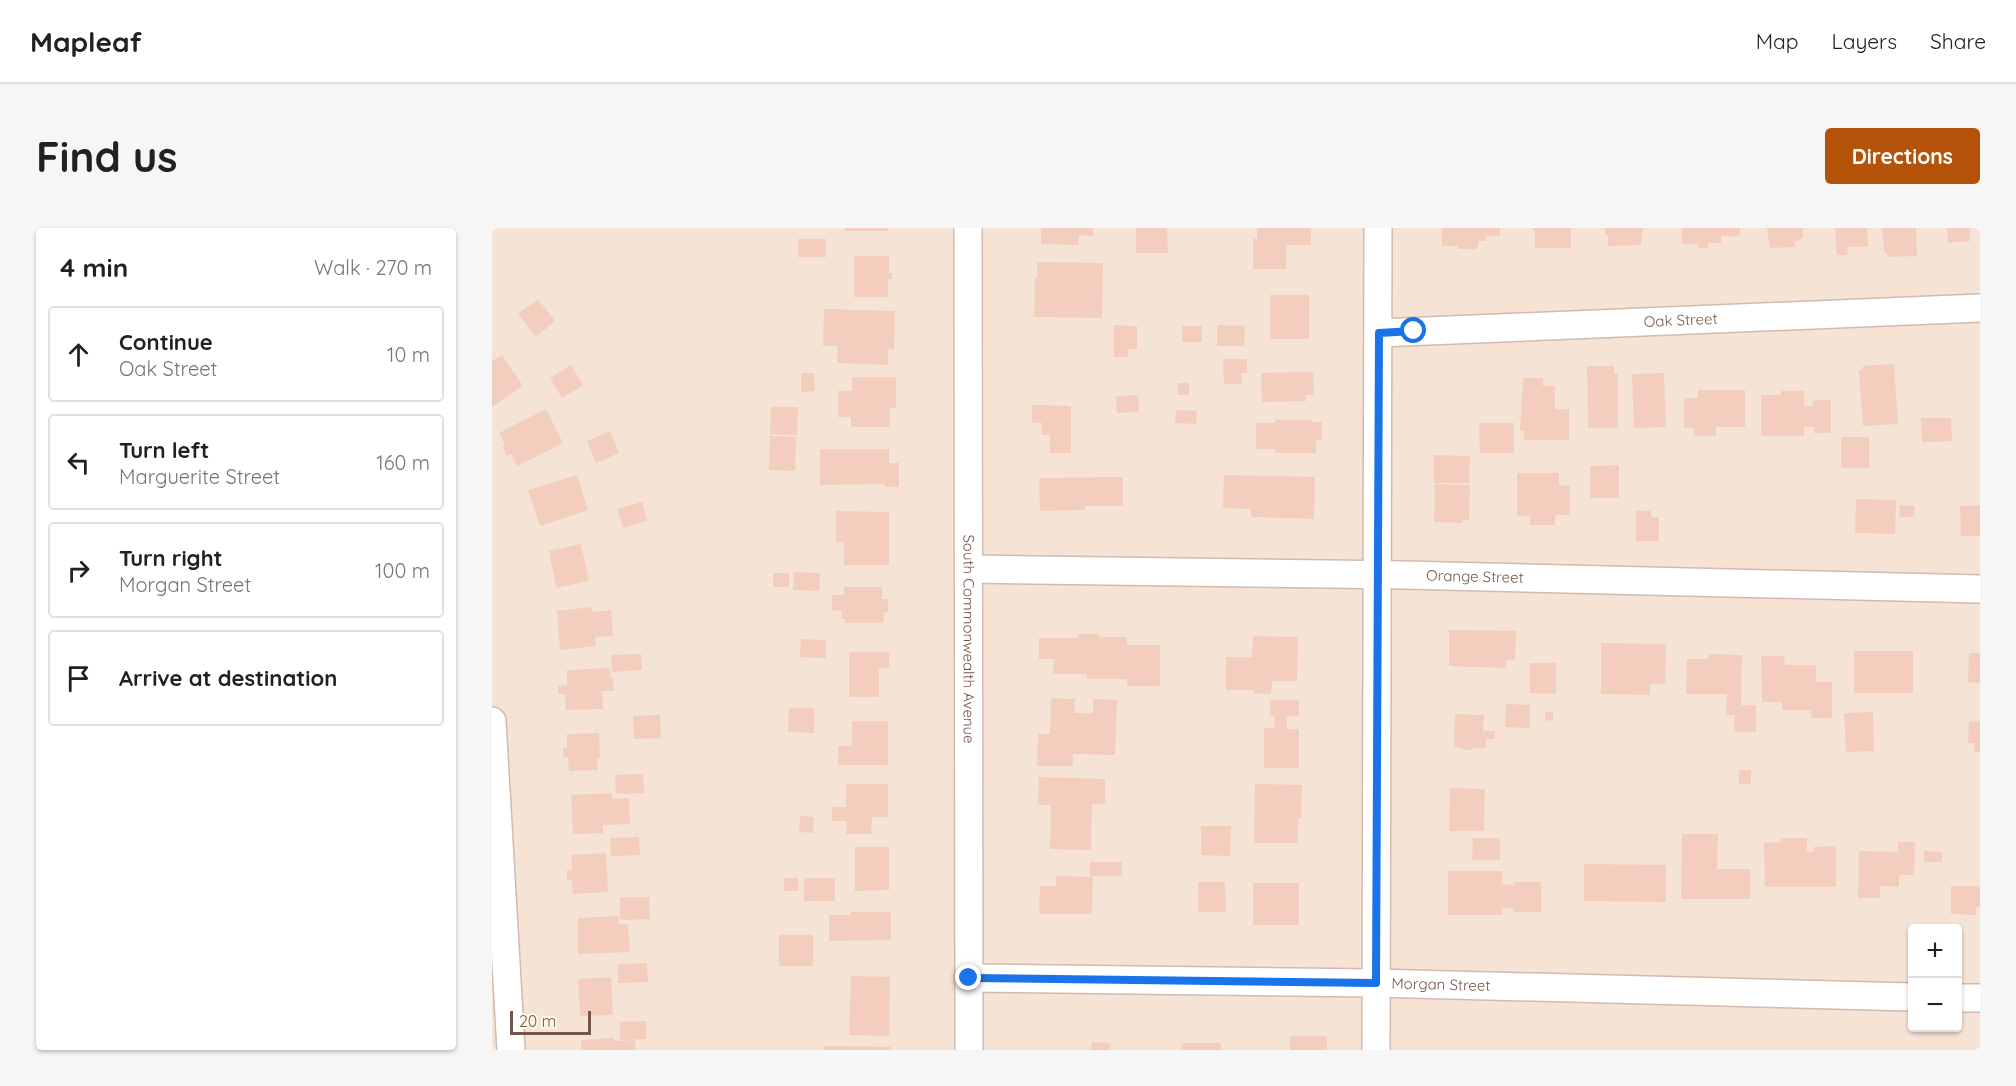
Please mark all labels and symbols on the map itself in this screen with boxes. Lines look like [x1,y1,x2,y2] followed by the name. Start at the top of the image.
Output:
[1643,309,1718,331] street label: Oak Street
[1400,317,1426,343] route start
[959,534,979,744] street label: South Commonwealth Avenue
[1426,566,1524,587] street label: Orange Street
[955,964,981,990] route end
[1391,973,1491,995] street label: Morgan Street
[510,1008,591,1036] scale bar

